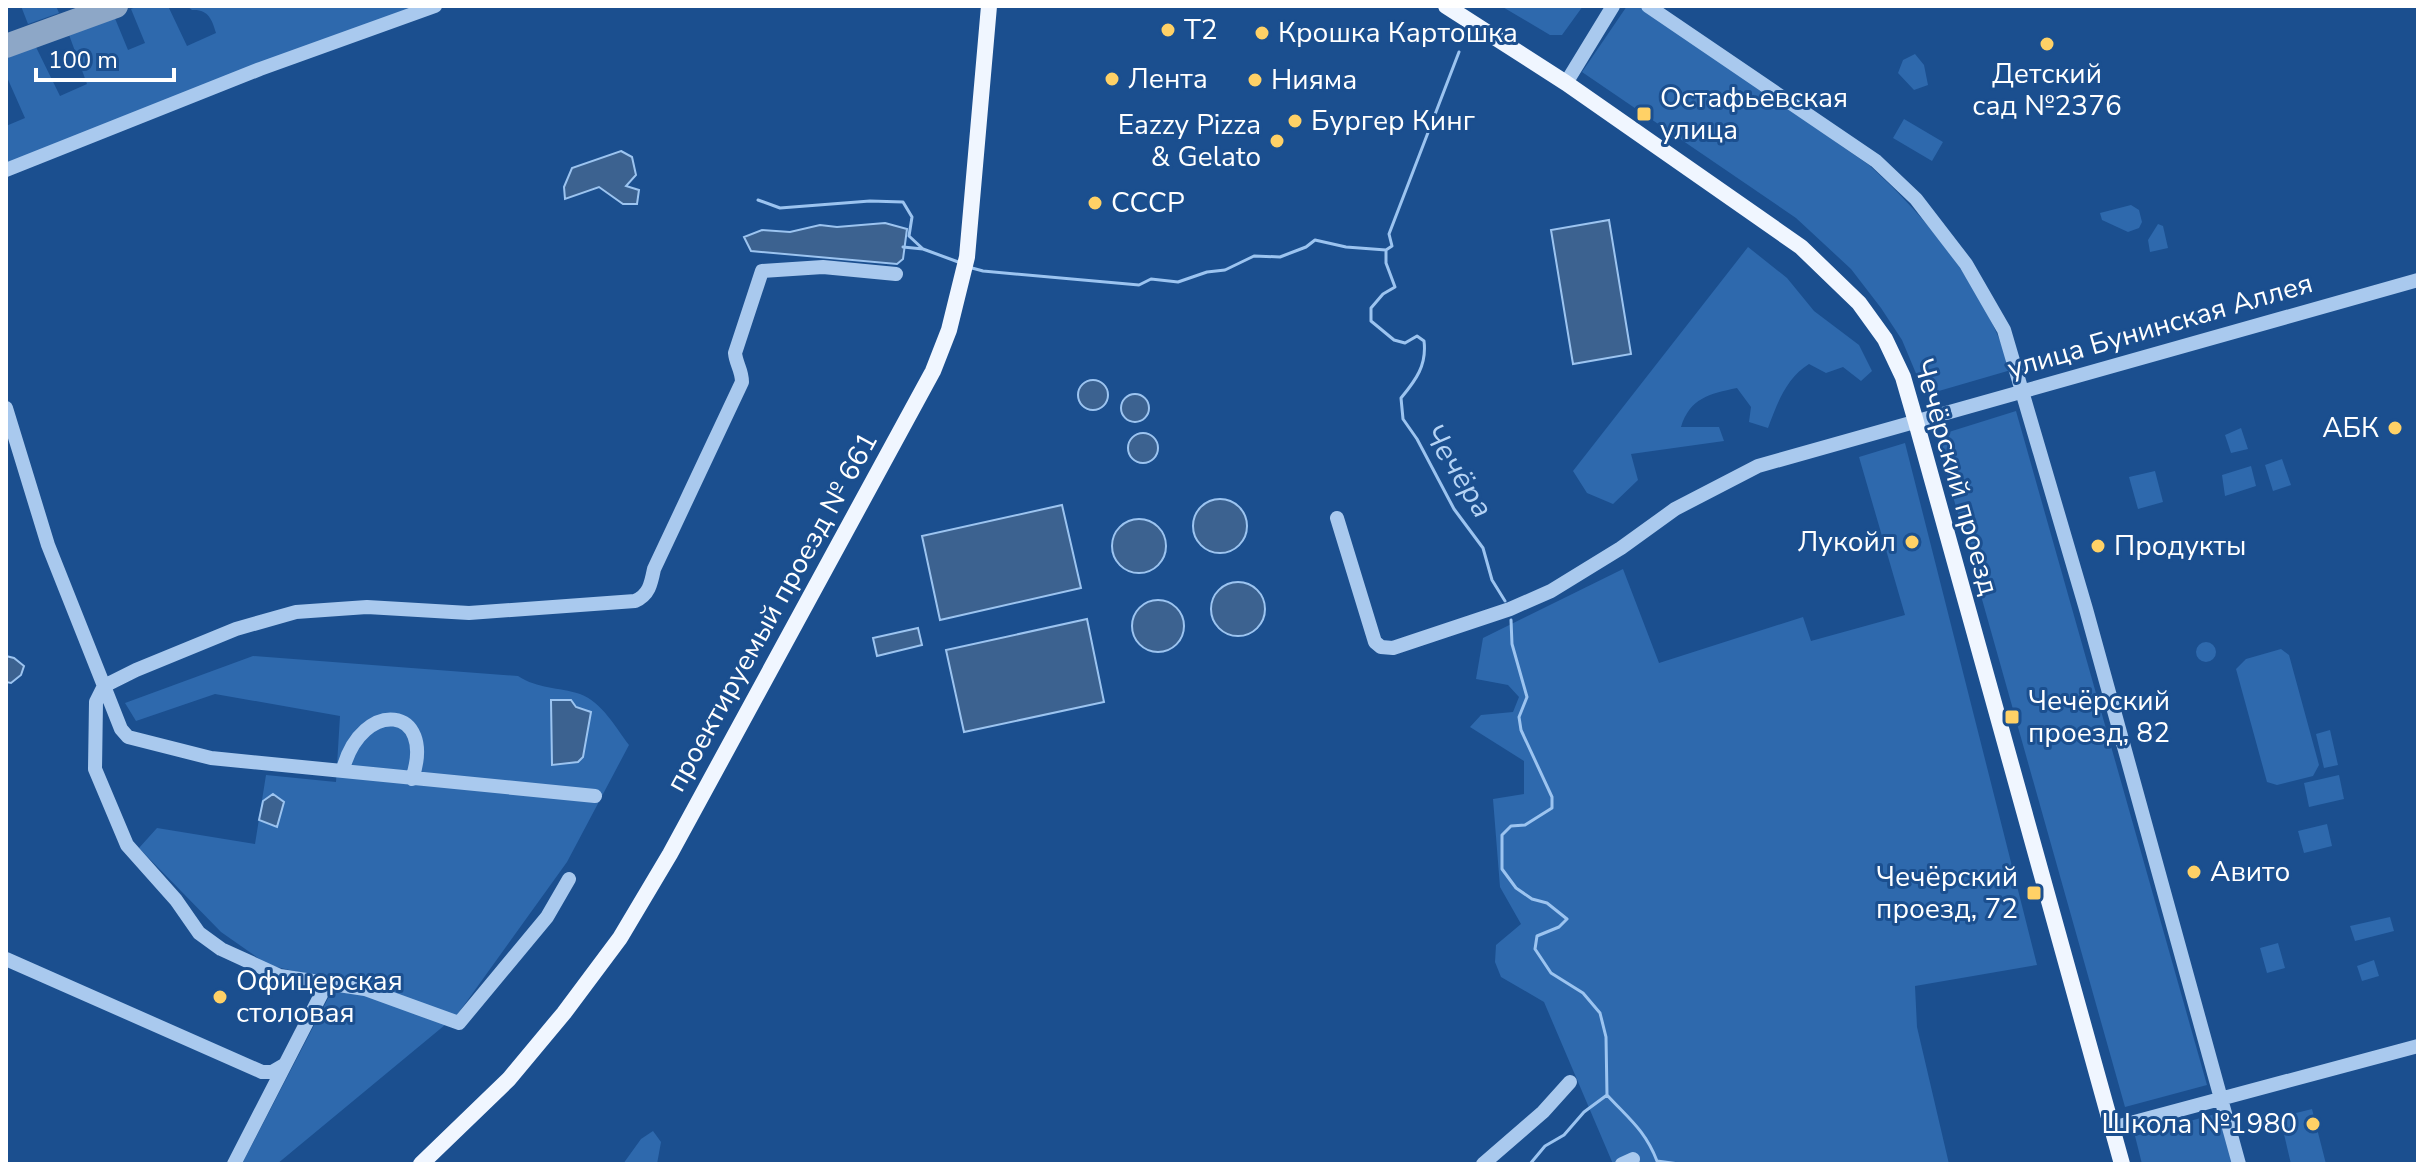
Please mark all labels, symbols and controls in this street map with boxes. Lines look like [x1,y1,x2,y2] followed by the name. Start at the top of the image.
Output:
[1184,11,1218,49] place label: T2
[1278,14,1518,52] place label: Крошка Картошка
[1159,21,1177,39] marker: T2
[1253,24,1271,42] marker: Крошка Картошка
[36,32,174,82] scale bar
[2038,35,2056,53] marker: Детский сад №2376
[48,44,118,76] text: 100 m
[1972,55,2122,125] place label: Детский сад №2376
[1128,60,1208,98] place label: Лента
[1271,61,1357,99] place label: Нияма
[1103,70,1121,88] marker: Лента
[1246,71,1264,89] marker: Нияма
[1660,79,1848,149] place label: Остафьевская улица
[1311,102,1475,140] place label: Бургер Кинг
[1635,105,1653,123] marker: Остафьевская улица
[1118,106,1261,176] place label: Eazzy Pizza & Gelato
[1286,112,1304,130] marker: Бургер Кинг
[1268,132,1286,150] marker: Eazzy Pizza & Gelato
[1111,184,1185,222] place label: СССР
[1086,194,1104,212] marker: СССР
[2003,264,2317,388] street label: улица Бунинская Аллея
[1904,355,2008,599] street label: Чечёрский проезд
[2322,409,2379,447] place label: АБК
[1413,416,1503,526] water label: Чечёра
[2386,419,2404,437] marker: АБК
[657,425,887,799] street label: проектируемый проезд № 661
[1798,523,1896,561] place label: Лукойл
[2114,527,2246,565] place label: Продукты
[1903,533,1921,551] marker: Лукойл
[2089,537,2107,555] marker: Продукты
[2028,682,2170,752] place label: Чечёрский проезд, 82
[2003,708,2021,726] marker: Чечёрский проезд, 82
[2210,853,2290,891] place label: Авито
[1876,858,2018,928] place label: Чечёрский проезд, 72
[2185,863,2203,881] marker: Авито
[2025,884,2043,902] marker: Чечёрский проезд, 72
[236,962,403,1032] place label: Офицерская столовая
[211,988,229,1006] marker: Офицерская столовая
[2101,1105,2297,1143] place label: Школа №1980
[2304,1115,2322,1133] marker: Школа №1980

